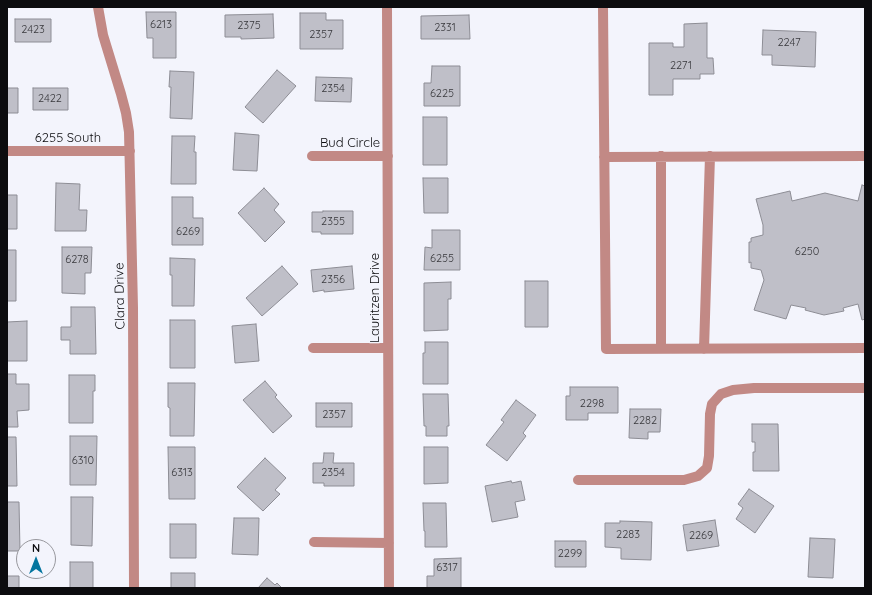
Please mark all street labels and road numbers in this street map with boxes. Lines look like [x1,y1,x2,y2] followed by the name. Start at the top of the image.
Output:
[35,130,101,146] street label: 6255 South
[320,135,380,151] street label: Bud Circle
[367,253,383,343] street label: Lauritzen Drive
[112,262,128,330] street label: Clara Drive

